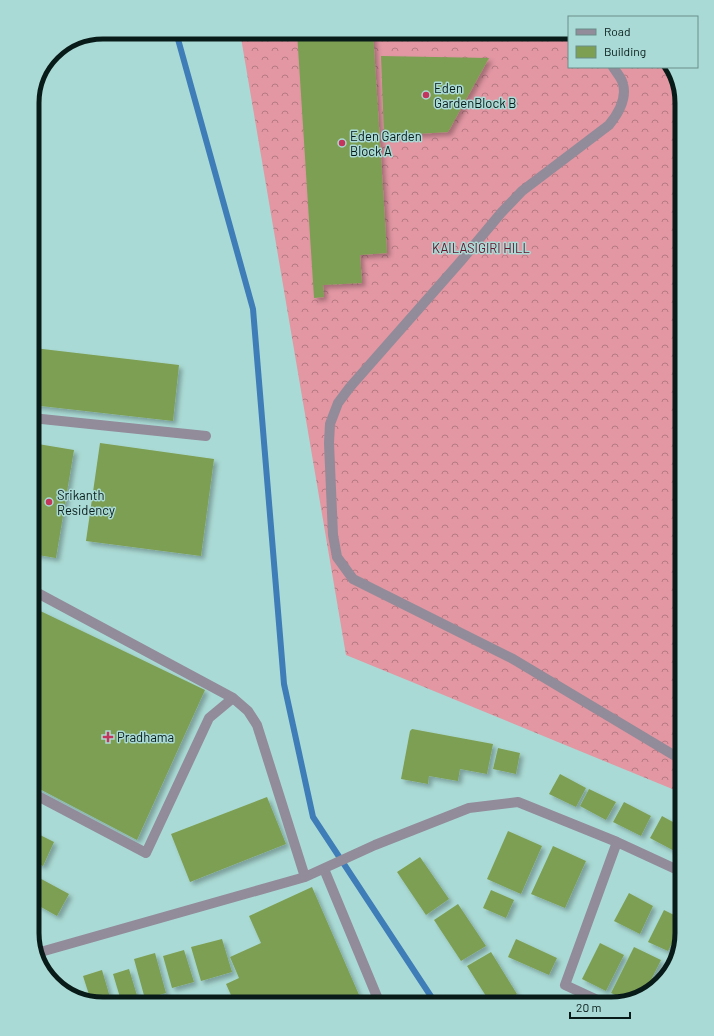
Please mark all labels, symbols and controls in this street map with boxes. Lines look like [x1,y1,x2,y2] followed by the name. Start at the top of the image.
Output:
[568,16,698,68] legend
[604,24,631,38] text: Road
[604,44,646,58] text: Building
[434,80,516,111] place label: Eden GardenBlock B
[421,90,431,100] marker: Eden GardenBlock B
[350,128,422,159] place label: Eden Garden Block A
[337,138,347,148] marker: Eden Garden Block A
[432,240,530,256] park label: KAILASIGIRI HILL
[57,487,115,518] place label: Srikanth Residency
[44,497,54,507] marker: Srikanth Residency
[117,729,174,745] place label: Pradhama
[102,731,114,743] marker: Pradhama
[570,994,630,1020] scale bar
[576,1000,602,1014] text: 20 m

